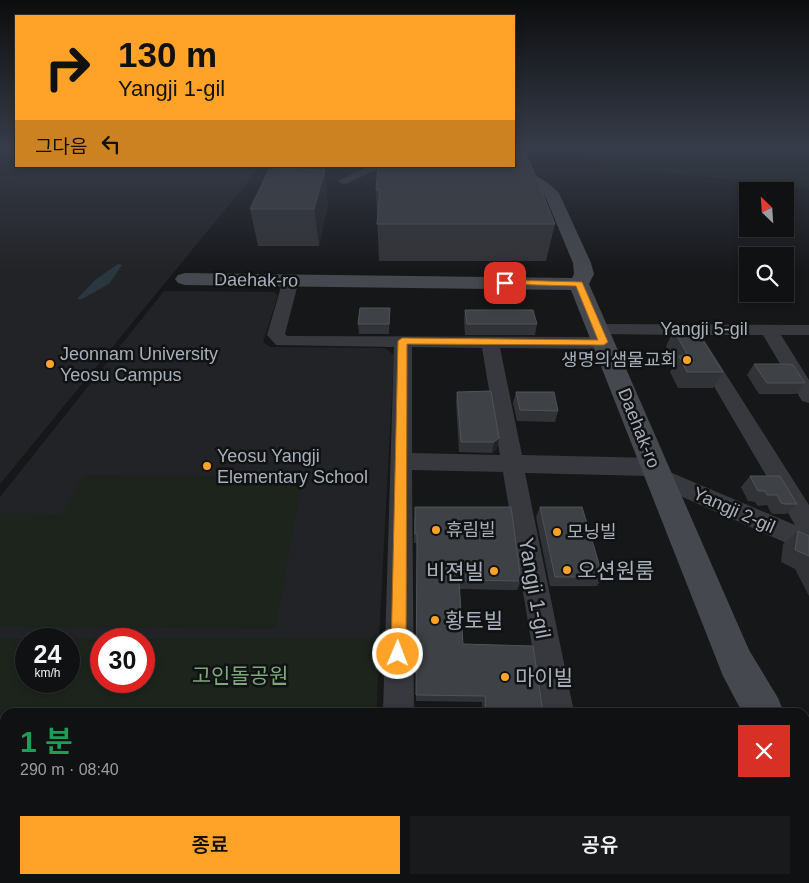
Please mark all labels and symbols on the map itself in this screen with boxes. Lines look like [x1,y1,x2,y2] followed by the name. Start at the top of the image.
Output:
[739,182,794,238] north arrow
[484,262,526,304] pin
[214,269,298,291] street label: Daehak-ro
[660,319,748,339] street label: Yangji 5-gil
[60,344,218,385] place label: Jeonnam University Yeosu Campus
[561,350,677,370] place label: 생명의샘물교회
[681,354,693,366] marker: 생명의샘물교회
[44,358,56,370] marker: Jeonnam University Yeosu Campus
[614,385,664,471] street label: Daehak-ro
[217,446,368,487] place label: Yeosu Yangji Elementary School
[201,460,213,472] marker: Yeosu Yangji Elementary School
[690,483,778,537] street label: Yangji 2-gil
[446,520,496,540] place label: 휴림빌
[567,522,617,542] place label: 모닝빌
[430,524,442,536] marker: 휴림빌
[551,526,563,538] marker: 모닝빌
[515,536,555,640] street label: Yangji 1-gil
[577,559,654,582] place label: 오션원룸
[426,560,484,583] place label: 비젼빌
[561,564,573,576] marker: 오션원룸
[488,565,500,577] marker: 비젼빌
[445,609,503,632] place label: 황토빌
[429,614,441,626] marker: 황토빌
[371,627,423,679] position arrow
[90,628,155,693] speed limit sign: 30
[192,664,288,687] park label: 고인돌공원
[515,666,573,689] place label: 마이빌
[499,671,511,683] marker: 마이빌

